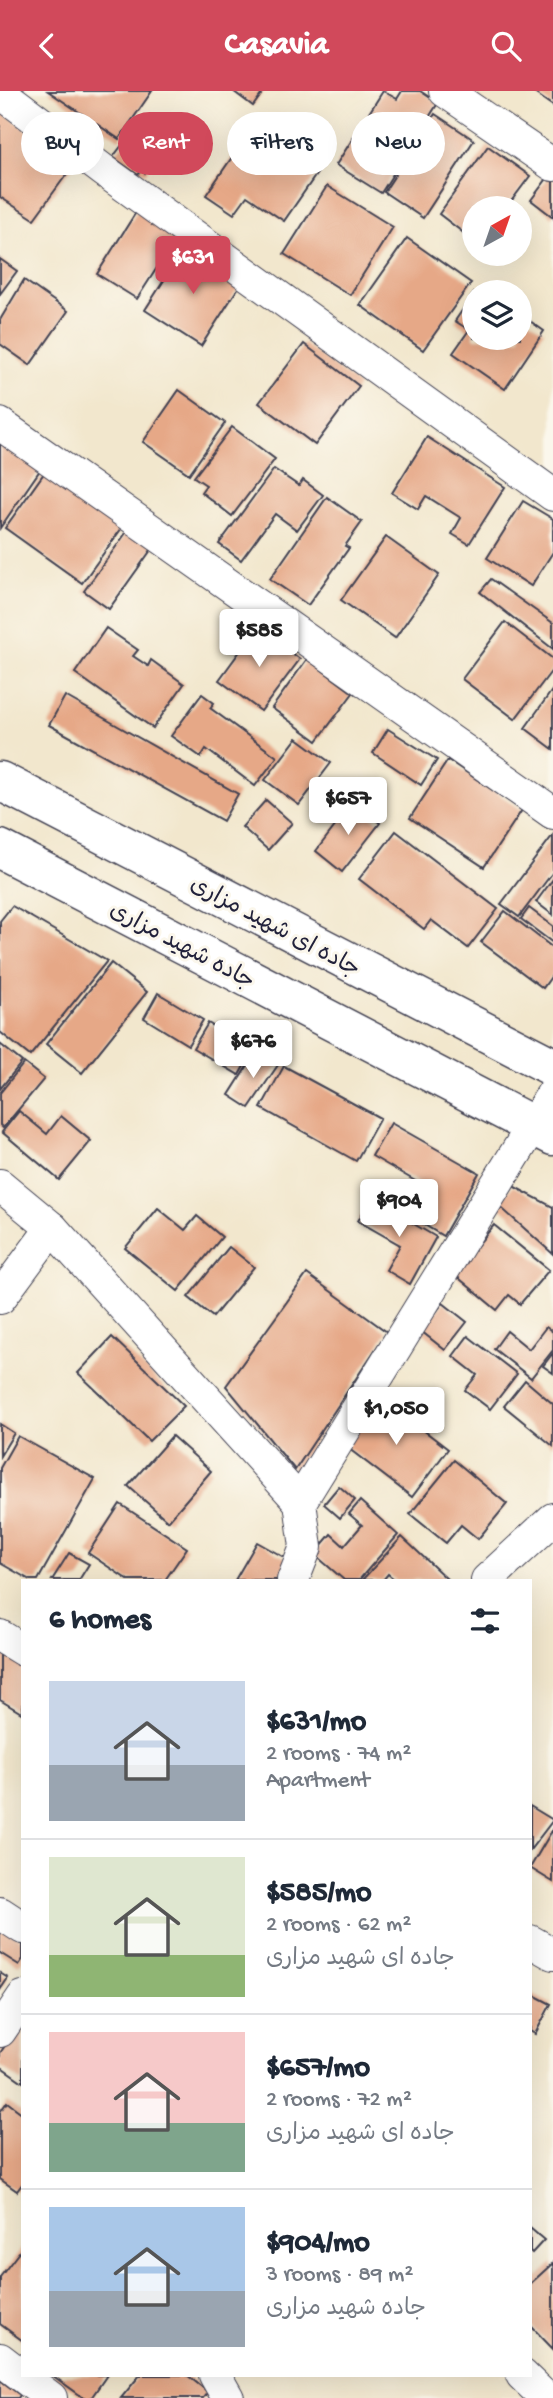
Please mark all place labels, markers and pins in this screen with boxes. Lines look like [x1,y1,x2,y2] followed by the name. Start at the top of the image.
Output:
[152,237,234,296] pin: $631
[218,609,300,669] pin: $585
[307,777,389,837] pin: $657
[212,1021,294,1080] pin: $676
[358,1179,440,1239] pin: $904
[339,1387,453,1447] pin: $1,050

